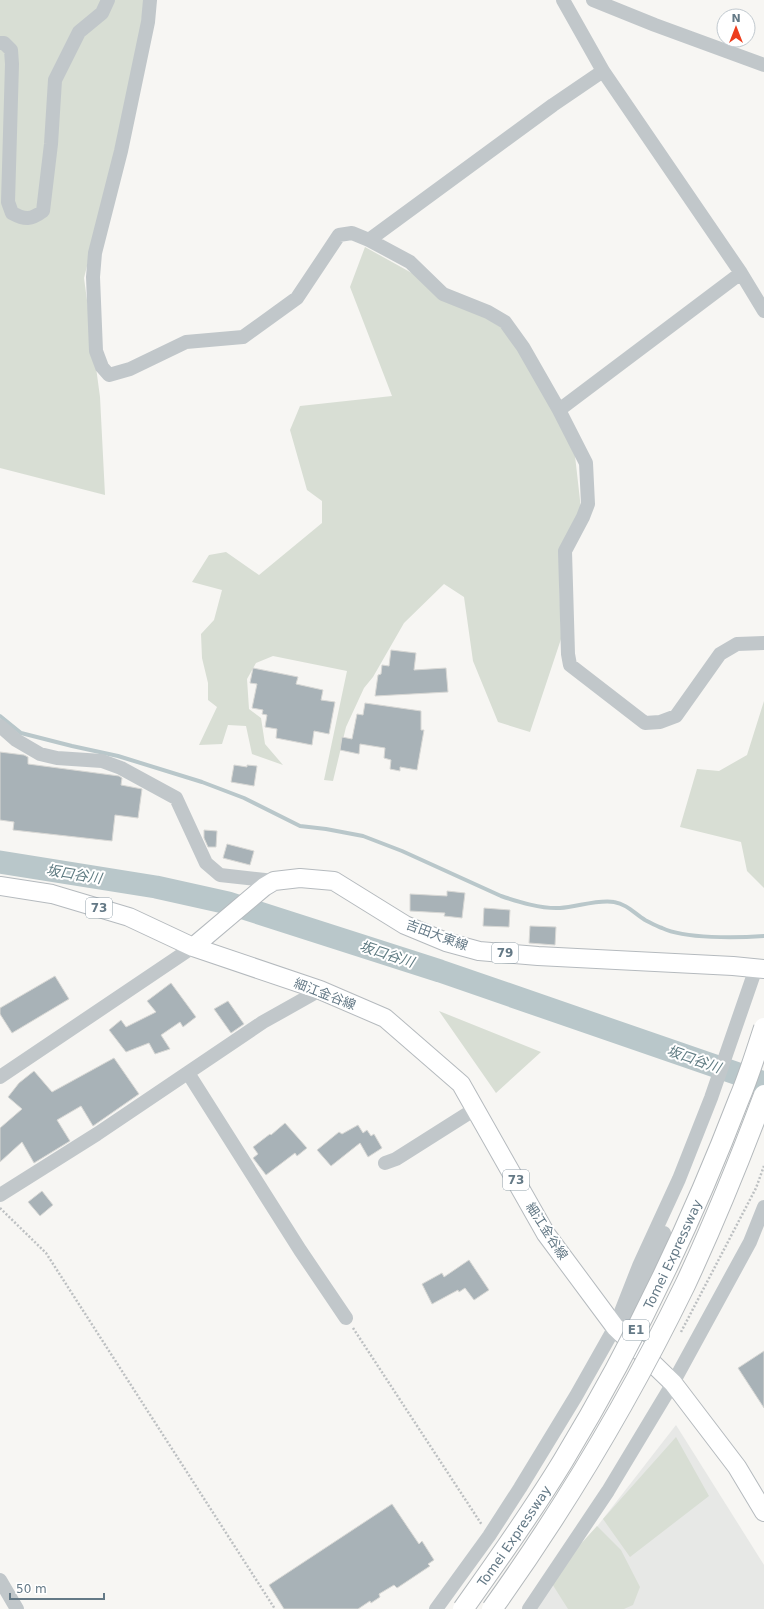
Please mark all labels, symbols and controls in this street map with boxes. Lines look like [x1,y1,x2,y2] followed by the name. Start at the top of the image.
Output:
[716,8,756,48] north arrow
[731,12,741,25] text: N
[45,862,105,887] water label: 坂口谷川
[86,898,112,918] road number: 73
[404,917,470,953] street label: 吉田大東線
[358,938,418,971] water label: 坂口谷川
[492,943,518,963] road number: 79
[292,975,358,1013] street label: 細江金谷線
[665,1042,725,1076] water label: 坂口谷川
[503,1170,529,1190] road number: 73
[640,1197,705,1312] street label: Tomei Expressway
[523,1200,571,1262] street label: 細江金谷線
[623,1320,649,1340] road number: E1
[473,1482,554,1590] street label: Tomei Expressway
[10,1575,104,1601] scale bar
[16,1582,47,1596] text: 50 m

